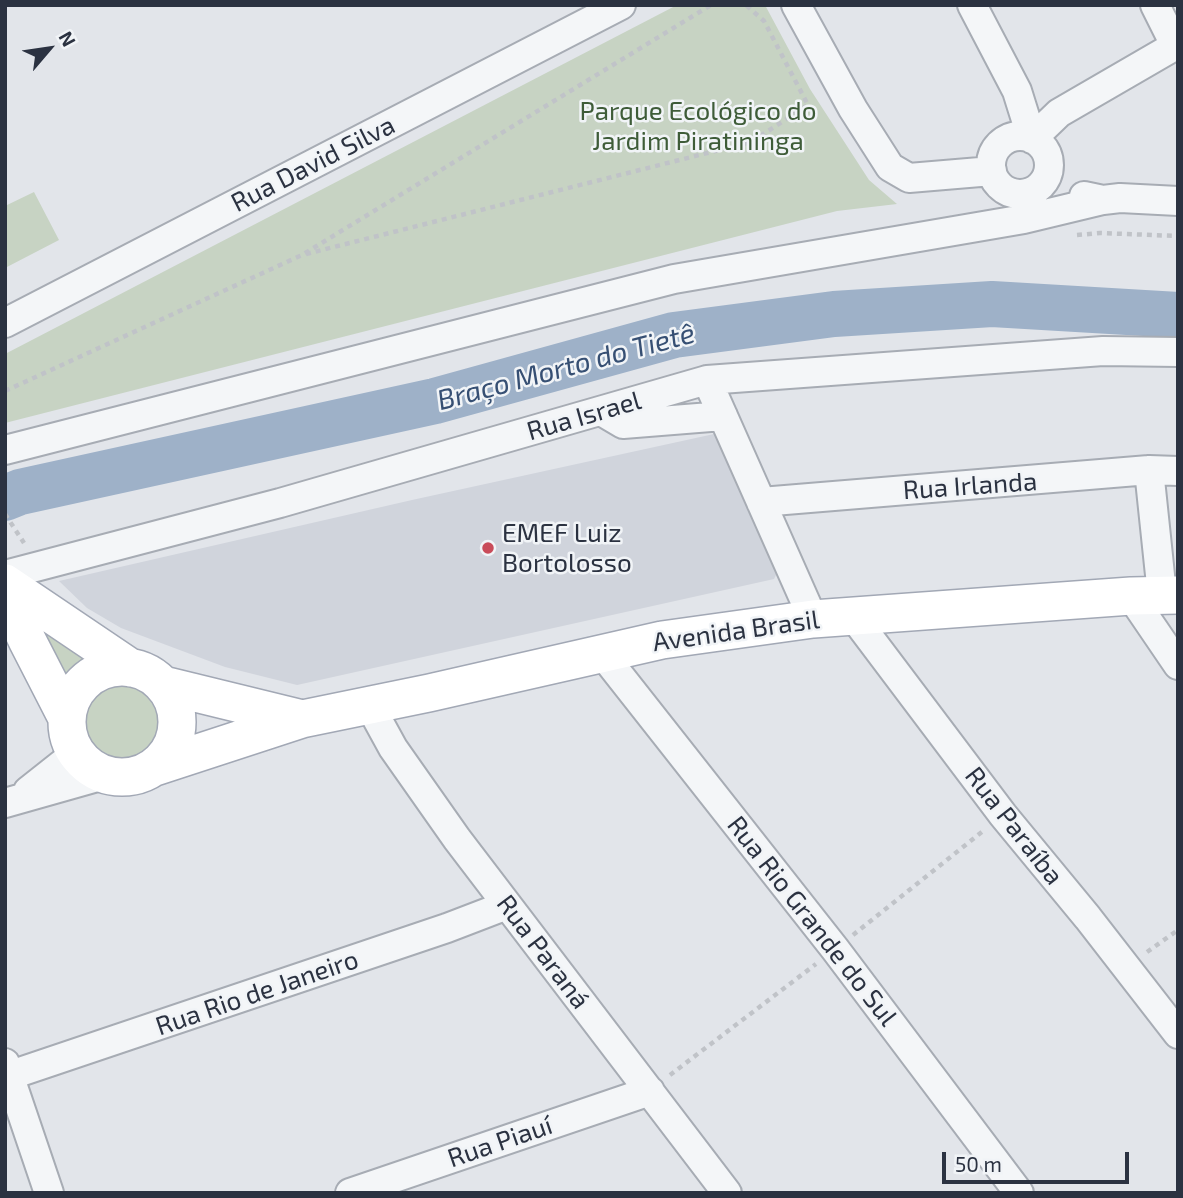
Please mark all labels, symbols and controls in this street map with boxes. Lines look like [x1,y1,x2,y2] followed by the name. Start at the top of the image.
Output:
[14,14,84,84] north arrow
[54,27,81,50] text: N
[579,95,817,156] park label: Parque Ecológico do Jardim Piratininga
[226,109,400,219] street label: Rua David Silva
[434,316,698,418] water label: Braço Morto do Tietê
[523,385,645,447] street label: Rua Israel
[902,466,1038,506] street label: Rua Irlanda
[502,517,632,578] place label: EMEF Luiz Bortolosso
[480,540,496,556] marker: EMEF Luiz Bortolosso
[651,604,821,658] street label: Avenida Brasil
[958,761,1070,891] street label: Rua Paraíba
[720,810,904,1032] street label: Rua Rio Grande do Sul
[490,889,596,1015] street label: Rua Paraná
[152,944,362,1042] street label: Rua Rio de Janeiro
[444,1110,556,1174] street label: Rua Piauí
[945,1138,1132,1182] scale bar
[955,1151,1002,1176] text: 50 m

